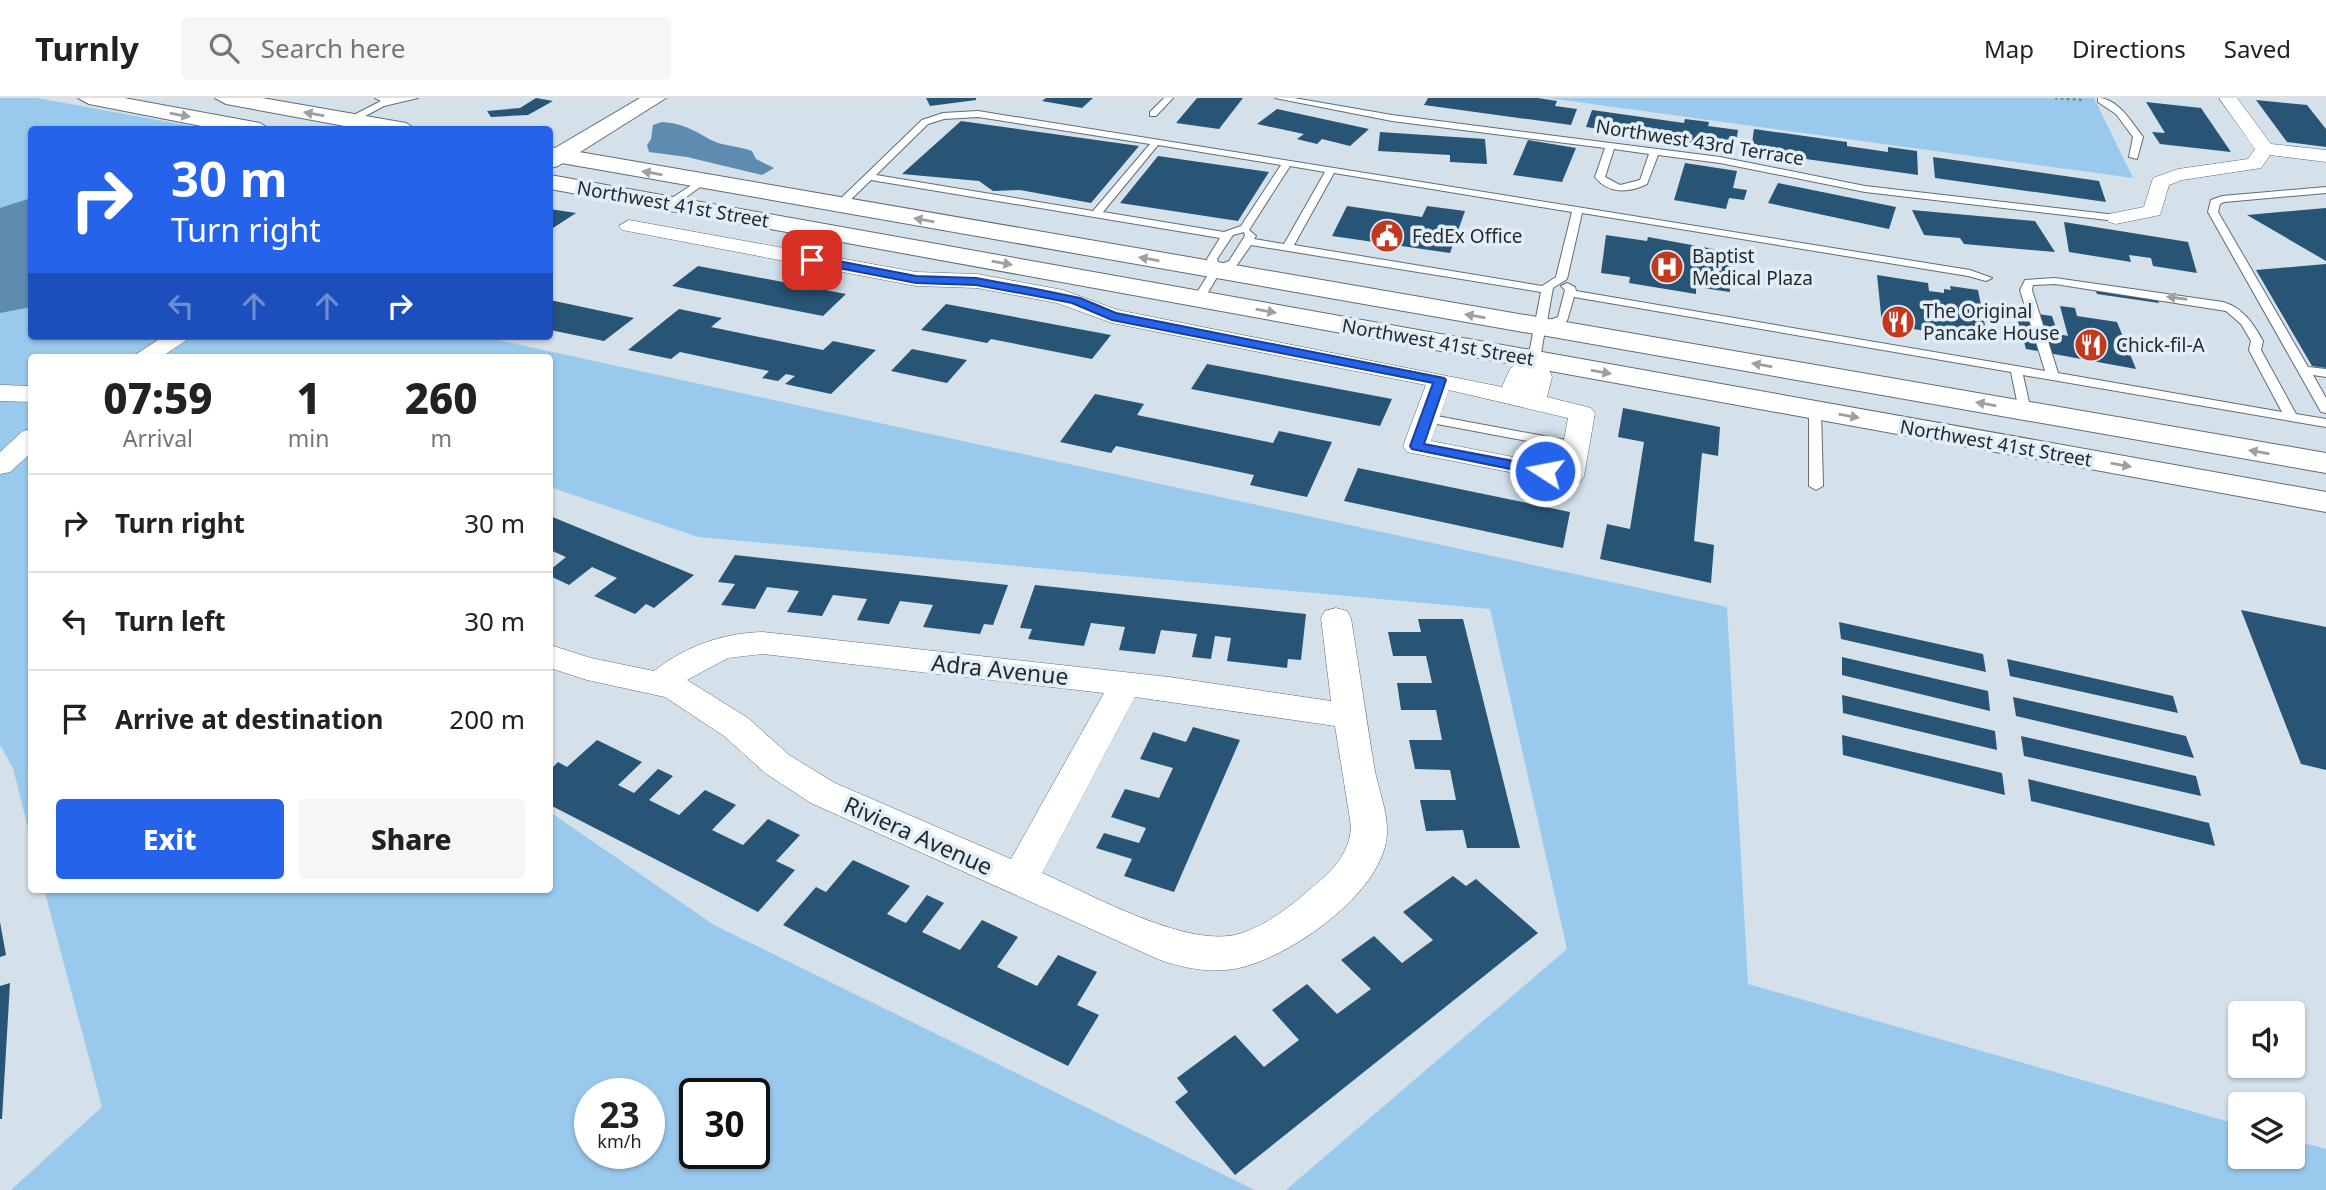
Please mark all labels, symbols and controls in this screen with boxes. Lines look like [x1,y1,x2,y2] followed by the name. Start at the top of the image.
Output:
[181,17,671,80] search box
[35,26,139,71] text: Turnly
[205,29,243,67] icon: search
[261,30,405,66] text: Search here
[1984,32,2034,65] text: Map
[2072,32,2186,65] text: Directions
[2224,32,2291,65] text: Saved
[303,108,325,119] one-way arrow
[169,110,191,121] one-way arrow
[1594,113,1806,171] street label: Northwest 43rd Terrace
[171,145,288,211] text: 30 m
[56,154,147,245] icon: right
[641,167,663,178] one-way arrow
[575,174,771,234] street label: Northwest 41st Street
[171,208,321,251] text: Turn right
[913,214,935,225] one-way arrow
[1368,217,1406,255] public building icon: FedEx Office
[1412,223,1522,249] place label: FedEx Office
[782,230,842,290] pin
[793,241,831,279] icon: arrive
[1692,243,1813,291] place label: Baptist Medical Plaza
[1648,248,1686,286] hospital icon: Baptist Medical Plaza
[1137,253,1159,264] one-way arrow
[992,258,1014,269] one-way arrow
[162,287,200,325] icon: left
[235,287,273,325] icon: ahead
[308,287,346,325] icon: ahead
[381,287,419,325] icon: right
[2166,293,2188,304] one-way arrow
[1923,298,2060,346] place label: The Original Pancake House
[1879,303,1917,341] restaurant icon: The Original Pancake House
[1255,306,1277,317] one-way arrow
[1464,310,1486,321] one-way arrow
[1340,312,1536,372] street label: Northwest 41st Street
[2072,326,2110,364] restaurant icon: Chick-fil-A
[2116,332,2205,358] place label: Chick-fil-A
[1751,360,1773,371] one-way arrow
[1590,366,1612,377] one-way arrow
[103,369,212,426] text: 07:59
[296,369,321,426] text: 1
[405,369,478,426] text: 260
[1975,398,1997,409] one-way arrow
[1838,411,1860,422] one-way arrow
[1898,413,2094,473] street label: Northwest 41st Street
[123,422,193,454] text: Arrival
[288,422,329,454] text: min
[430,422,452,454] text: m
[1508,434,1582,508] position arrow
[2248,446,2270,457] one-way arrow
[2110,460,2132,471] one-way arrow
[56,504,94,542] icon: right
[115,505,245,541] text: Turn right
[464,505,525,541] text: 30 m
[56,602,94,640] icon: left
[115,603,226,639] text: Turn left
[464,603,525,639] text: 30 m
[930,646,1070,692] street label: Adra Avenue
[56,700,94,738] icon: arrive
[115,701,384,737] text: Arrive at destination
[449,701,525,737] text: 200 m
[839,788,998,882] street label: Riviera Avenue
[56,799,284,879] button: Exit
[298,799,525,879] button: Share
[2228,1001,2305,1169] map controls
[2228,1001,2305,1078] button: sound
[679,1078,770,1169] speed limit sign: 30
[599,1091,640,1138] text: 23
[2228,1092,2305,1169] button: layers
[597,1129,642,1153] text: km/h

